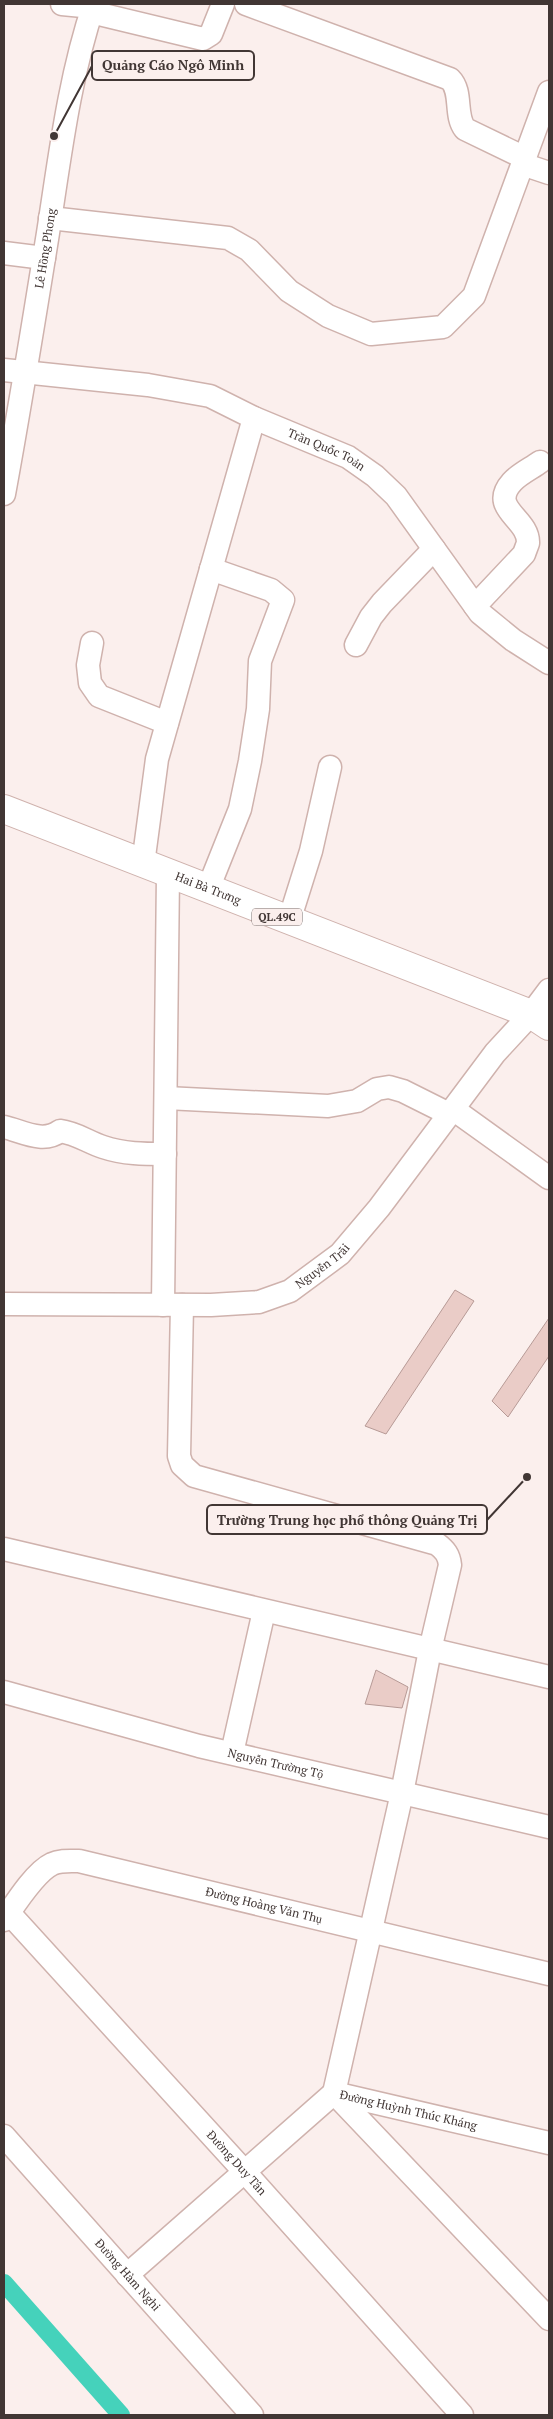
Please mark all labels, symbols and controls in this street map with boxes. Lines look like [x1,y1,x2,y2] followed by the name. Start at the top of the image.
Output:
[92,51,254,80] callout: Quảng Cáo Ngô Minh
[102,55,244,74] text: Quảng Cáo Ngô Minh
[31,207,59,290] street label: Lê Hồng Phong
[286,425,368,474] street label: Trần Quốc Toản
[173,868,244,908] street label: Hai Bà Trưng
[252,909,302,926] road number: QL.49C
[292,1240,353,1292] street label: Nguyễn Trãi
[207,1505,487,1534] callout: Trường Trung học phổ thông Quảng Trị
[217,1510,477,1529] text: Trường Trung học phổ thông Quảng Trị
[226,1745,325,1782] street label: Nguyễn Trường Tộ
[204,1884,324,1926] street label: Đường Hoàng Văn Thụ
[338,2087,479,2133] street label: Đường Huỳnh Thúc Kháng
[204,2127,270,2198] street label: Đường Duy Tân
[92,2235,164,2314] street label: Đường Hàm Nghi

